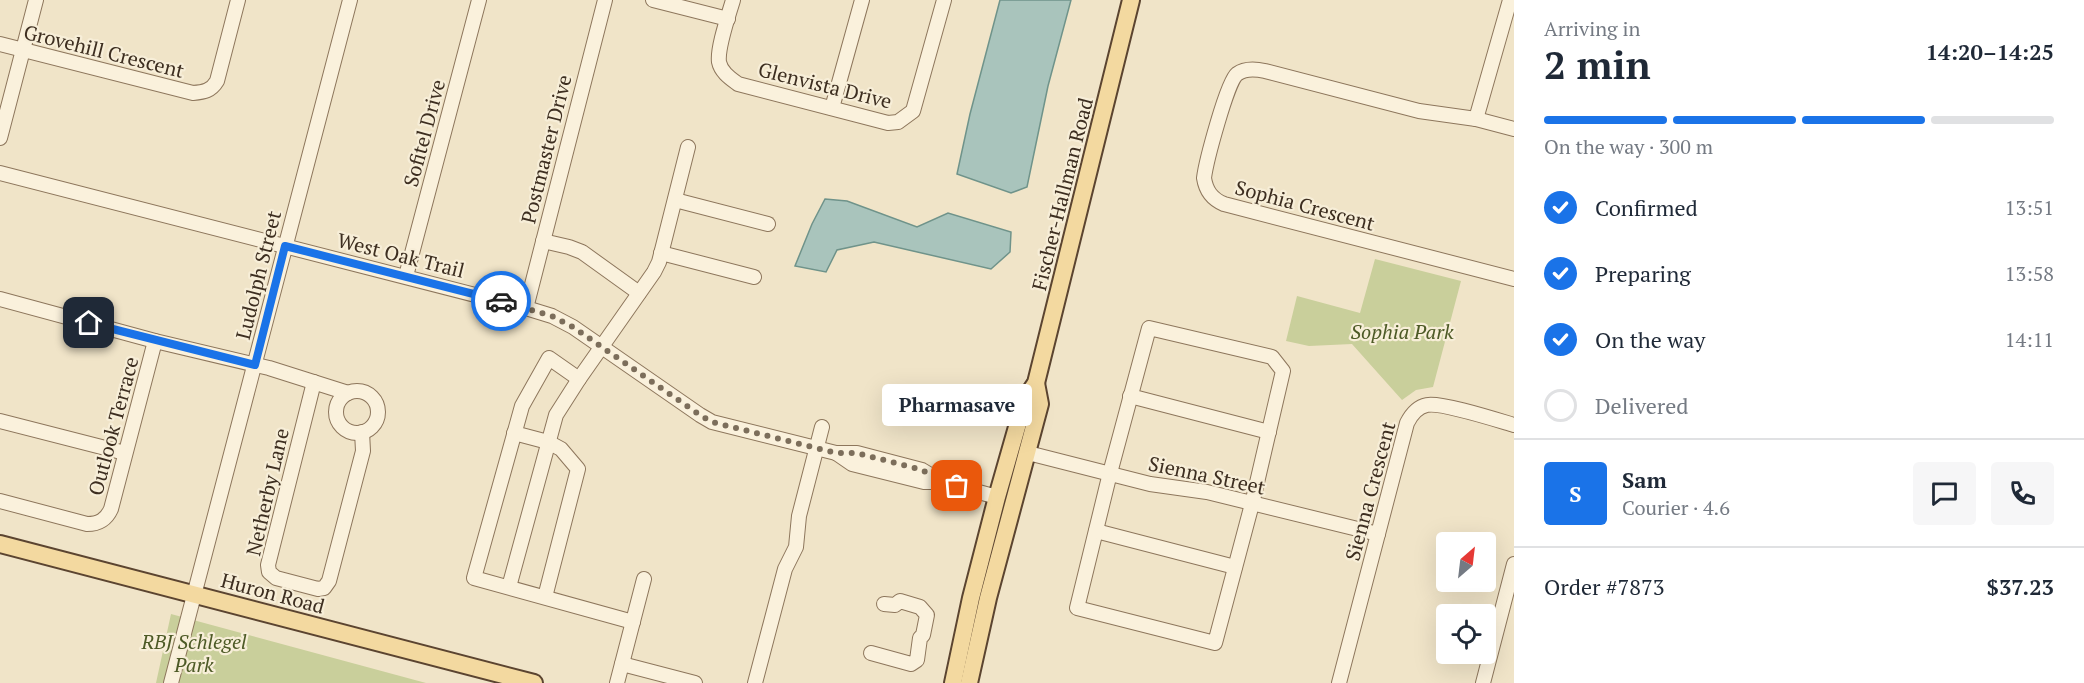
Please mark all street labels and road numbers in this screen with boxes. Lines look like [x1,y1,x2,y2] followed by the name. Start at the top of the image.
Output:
[21,18,188,84] street label: Grovehill Crescent
[755,55,895,115] street label: Glenvista Drive
[514,72,578,226] street label: Postmaster Drive
[397,76,451,190] street label: Sofitel Drive
[1025,95,1099,293] street label: Fischer-Hallman Road
[1232,173,1378,237] street label: Sophia Crescent
[229,207,287,342] street label: Ludolph Street
[335,226,467,284] street label: West Oak Trail
[81,354,145,498] street label: Outlook Terrace
[1338,418,1402,564] street label: Sienna Crescent
[239,426,295,558] street label: Netherby Lane
[1146,449,1269,501] street label: Sienna Street
[218,566,328,620] street label: Huron Road

